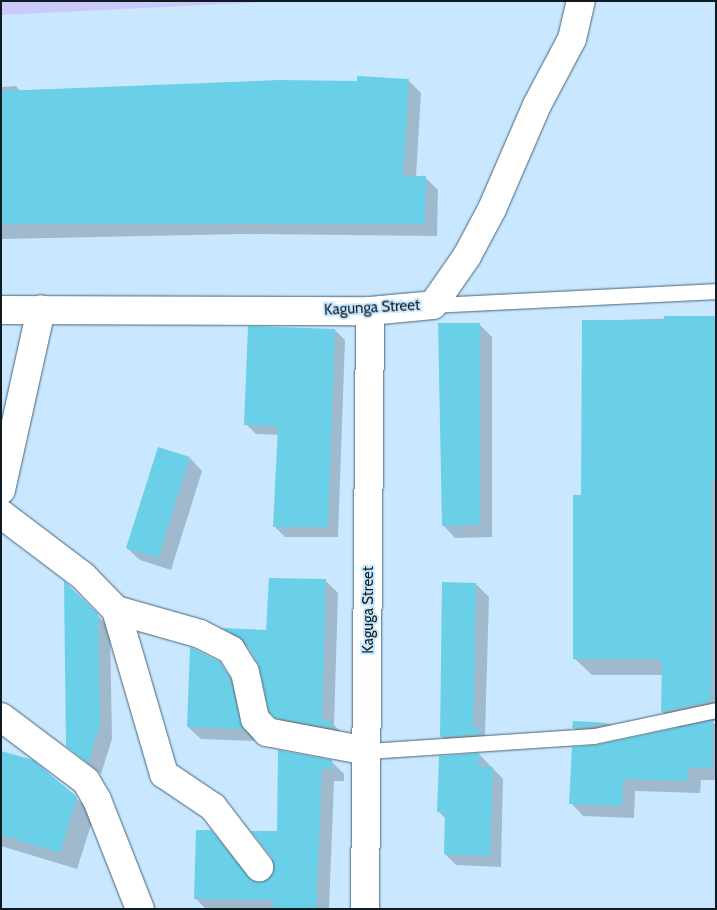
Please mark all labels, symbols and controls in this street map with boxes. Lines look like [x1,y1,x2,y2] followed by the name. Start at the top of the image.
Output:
[324,297,420,319] street label: Kagunga Street
[360,566,378,654] street label: Kaguga Street

